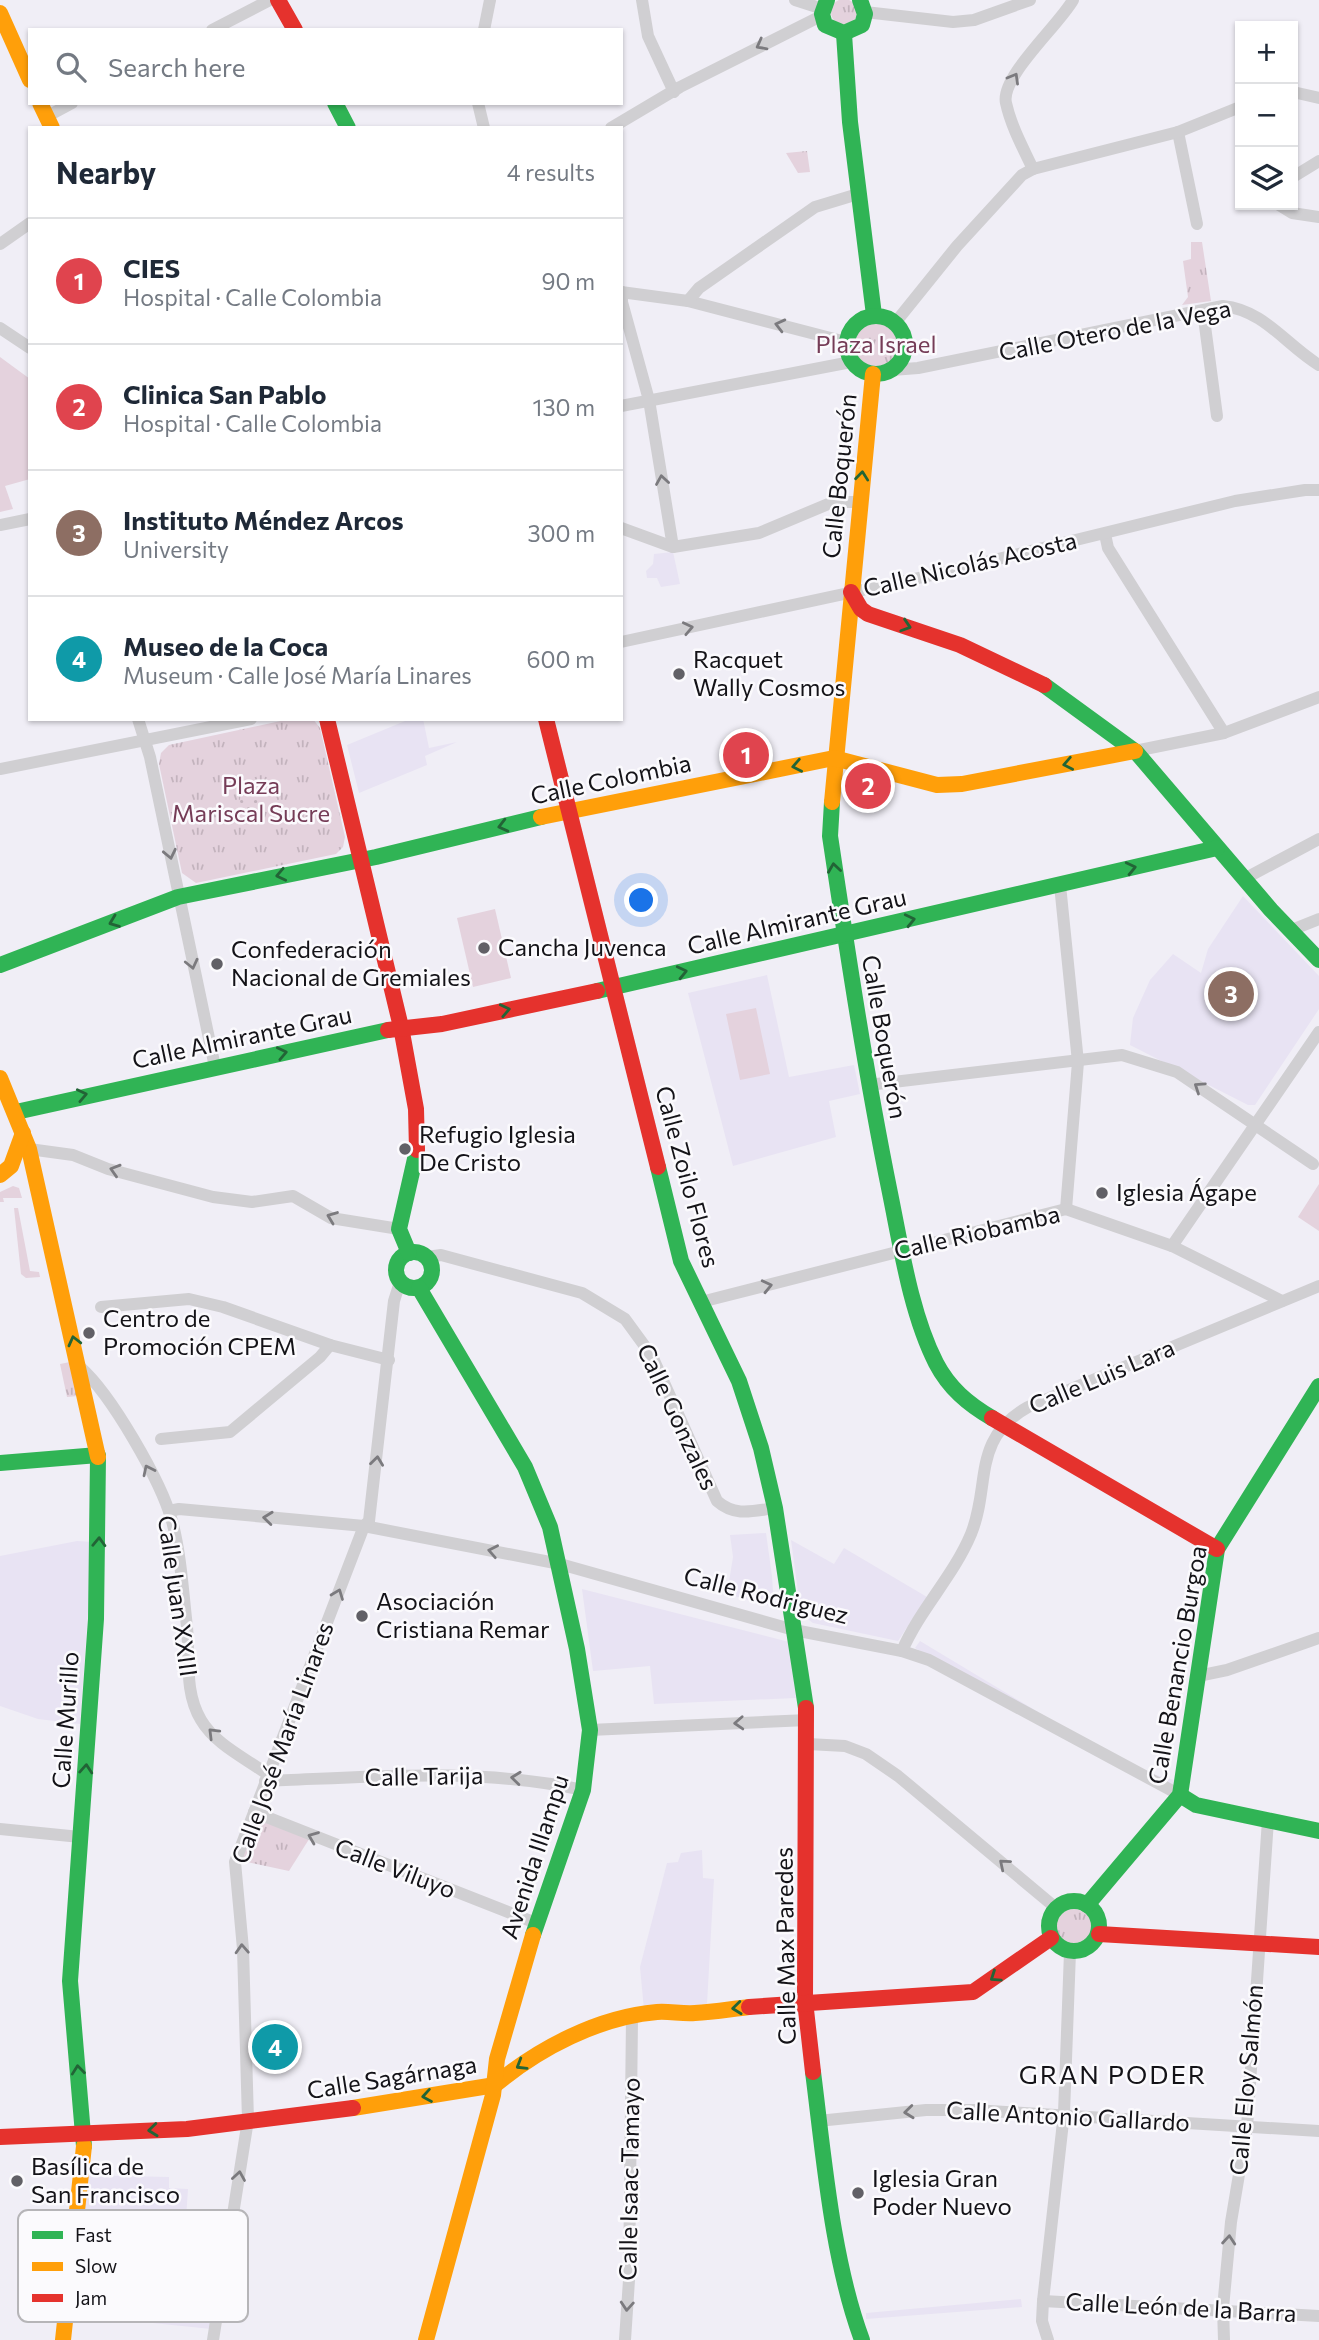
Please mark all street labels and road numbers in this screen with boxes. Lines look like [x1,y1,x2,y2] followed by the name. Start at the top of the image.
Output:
[996,293,1233,366] street label: Calle Otero de la Vega
[815,392,862,560] street label: Calle Boquerón
[860,525,1079,602] street label: Calle Nicolás Acosta
[528,747,694,810] street label: Calle Colombia
[684,881,909,960] street label: Calle Almirante Grau
[857,953,914,1121] street label: Calle Boquerón
[129,999,354,1074] street label: Calle Almirante Grau
[650,1083,727,1271] street label: Calle Zoilo Flores
[891,1198,1062,1265] street label: Calle Riobamba
[1024,1332,1179,1419] street label: Calle Luis Lara
[632,1339,725,1494] street label: Calle Gonzales
[153,1513,204,1678] street label: Calle Juan XXIII
[1141,1543,1212,1786] street label: Calle Benancio Burgoa
[681,1560,852,1629] street label: Calle Rodriguez
[224,1618,339,1867] street label: Calle José María Linares
[45,1651,84,1789] street label: Calle Murillo
[364,1760,484,1791] street label: Calle Tarija
[493,1771,574,1942] street label: Avenida Illampu
[331,1831,460,1904] street label: Calle Viluyo
[768,1847,801,2045] street label: Calle Max Paredes
[1223,1983,1268,2177] street label: Calle Eloy Salmón
[305,2049,479,2104] street label: Calle Sagárnaga
[612,2077,645,2281] street label: Calle Isaac Tamayo
[946,2095,1191,2136] street label: Calle Antonio Gallardo
[1065,2286,1297,2327] street label: Calle León de la Barra

